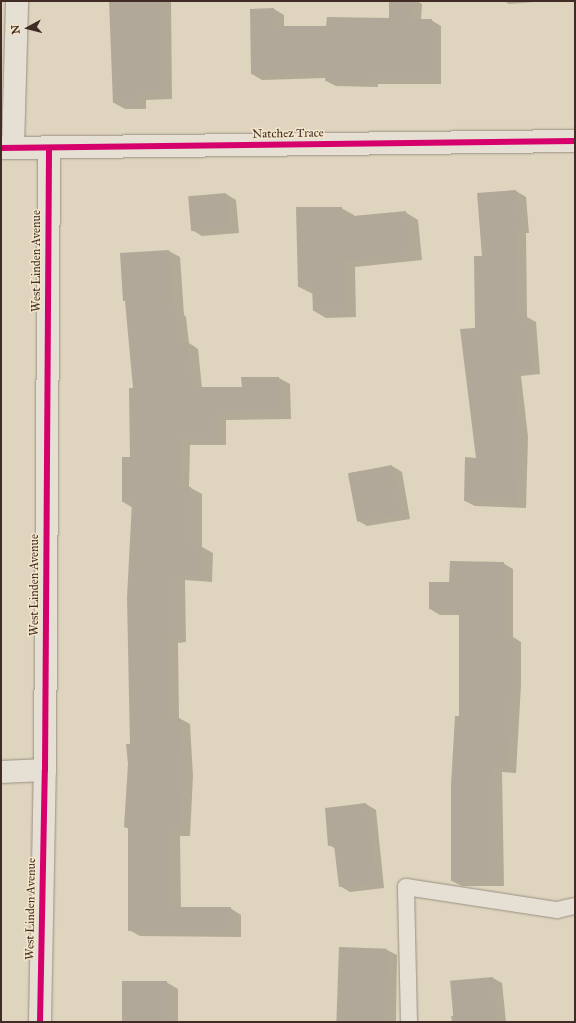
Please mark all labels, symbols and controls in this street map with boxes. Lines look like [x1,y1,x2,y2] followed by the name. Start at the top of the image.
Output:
[8,8,48,48] north arrow
[9,24,23,35] text: N
[252,126,324,142] street label: Natchez Trace
[30,210,44,312] street label: West Linden Avenue
[28,534,42,636] street label: West Linden Avenue
[23,858,39,960] street label: West Linden Avenue

